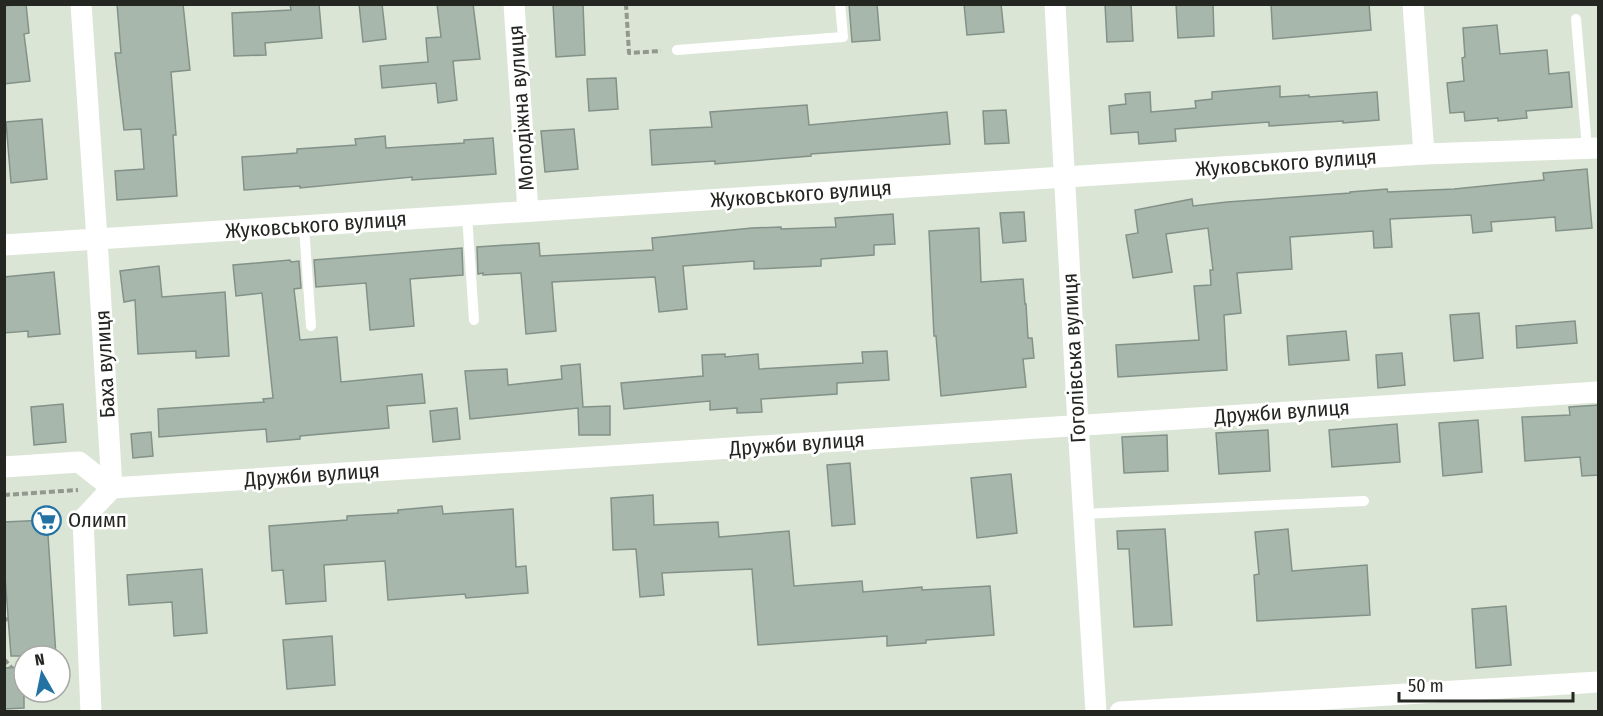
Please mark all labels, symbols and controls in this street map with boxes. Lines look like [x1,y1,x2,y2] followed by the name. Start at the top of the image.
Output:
[502,24,540,192] street label: Молодіжна вулиця
[1194,144,1378,182] street label: Жуковського вулиця
[709,175,893,213] street label: Жуковського вулиця
[224,206,408,244] street label: Жуковського вулиця
[1057,272,1091,444] street label: Гоголівська вулиця
[89,309,121,419] street label: Баха вулиця
[1212,394,1351,430] street label: Дружби вулиця
[727,426,866,462] street label: Дружби вулиця
[242,457,381,493] street label: Дружби вулиця
[31,504,63,536] supermarket icon: Олимп
[68,507,127,533] place label: Олимп
[12,644,72,704] north arrow
[34,650,46,670] text: N
[1399,665,1573,703] scale bar
[1408,675,1444,697] text: 50 m

